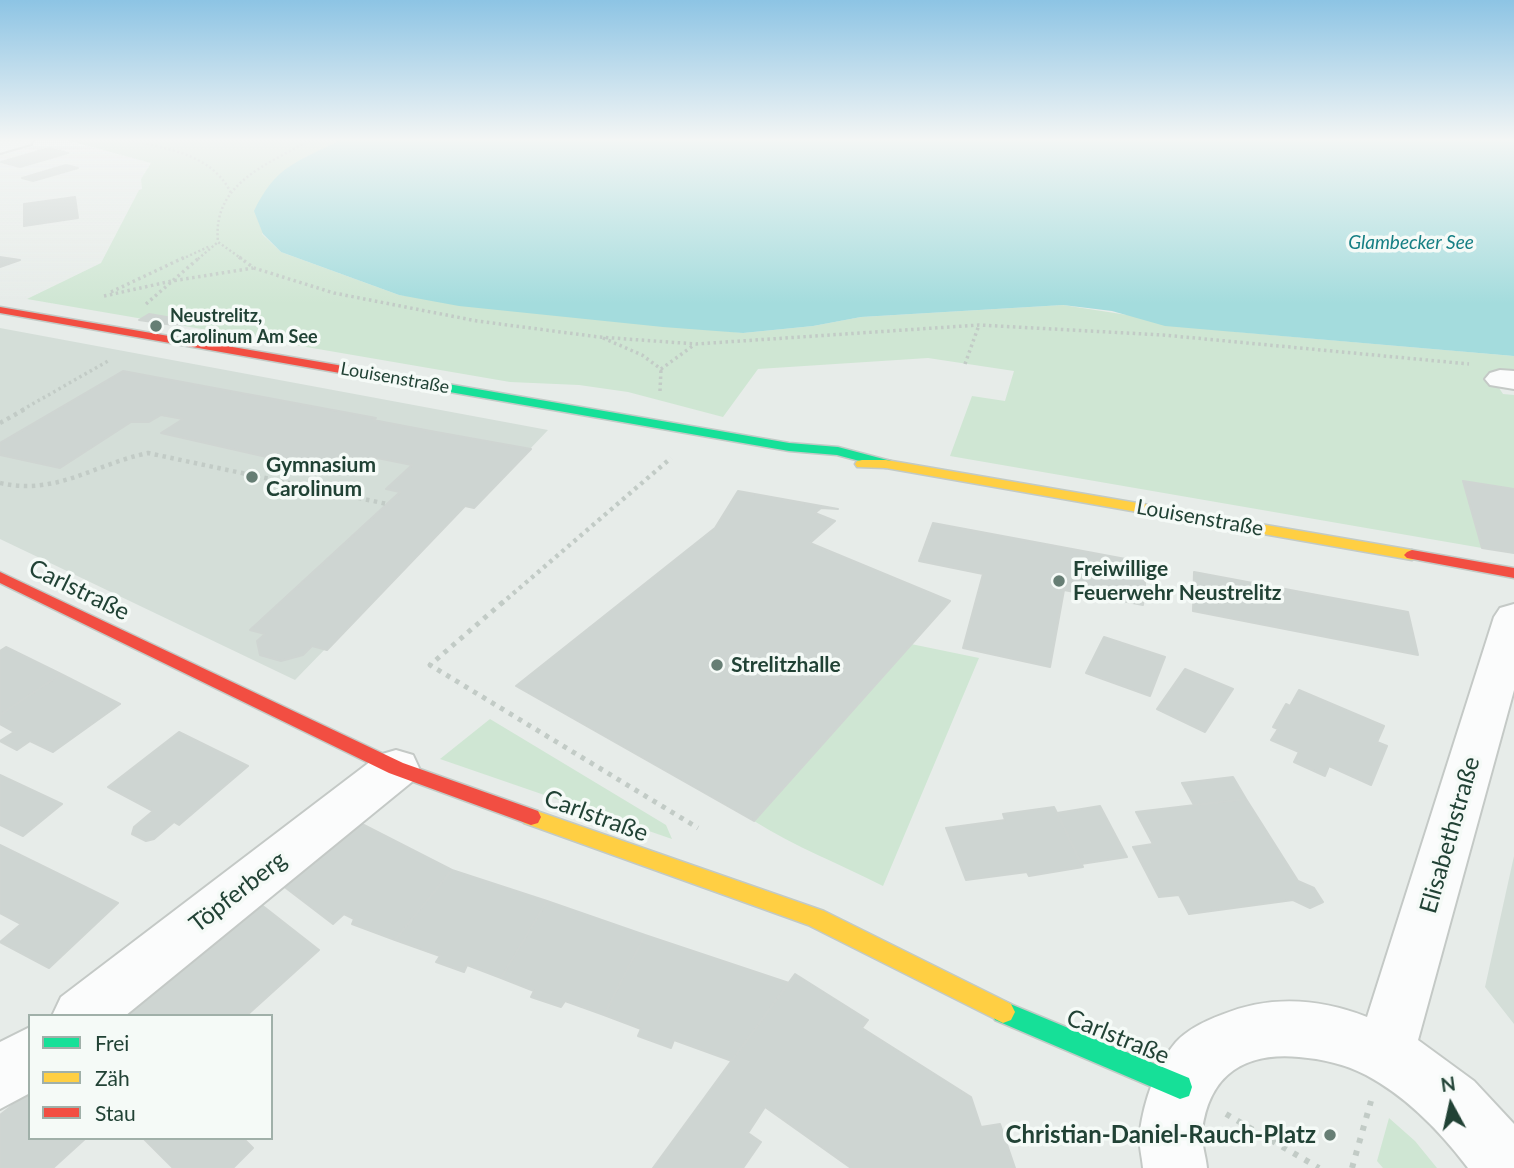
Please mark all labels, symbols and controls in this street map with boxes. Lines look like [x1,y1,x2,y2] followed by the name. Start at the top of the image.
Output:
[1348,232,1474,254] water label: Glambecker See
[170,305,318,348] place label: Neustrelitz, Carolinum Am See
[148,318,164,334] marker: Neustrelitz, Carolinum Am See
[339,358,451,398] street label: Louisenstraße
[266,452,376,502] place label: Gymnasium Carolinum
[244,469,260,485] marker: Gymnasium Carolinum
[1135,494,1265,542] street label: Louisenstraße
[24,553,134,627] street label: Carlstraße
[1073,556,1281,606] place label: Freiwillige Feuerwehr Neustrelitz
[1051,573,1067,589] marker: Freiwillige Feuerwehr Neustrelitz
[731,652,841,678] place label: Strelitzhalle
[709,657,725,673] marker: Strelitzhalle
[1414,753,1486,917] street label: Elisabethstraße
[540,784,652,848] street label: Carlstraße
[184,845,292,939] street label: Töpferberg
[1062,1003,1174,1071] street label: Carlstraße
[28,1014,273,1140] legend
[95,1030,129,1055] text: Frei
[95,1065,130,1090] text: Zäh
[1416,1070,1486,1140] north arrow
[1439,1071,1457,1096] text: N
[95,1100,136,1125] text: Stau
[1006,1121,1316,1149] place label: Christian-Daniel-Rauch-Platz
[1322,1127,1338,1143] marker: Christian-Daniel-Rauch-Platz

